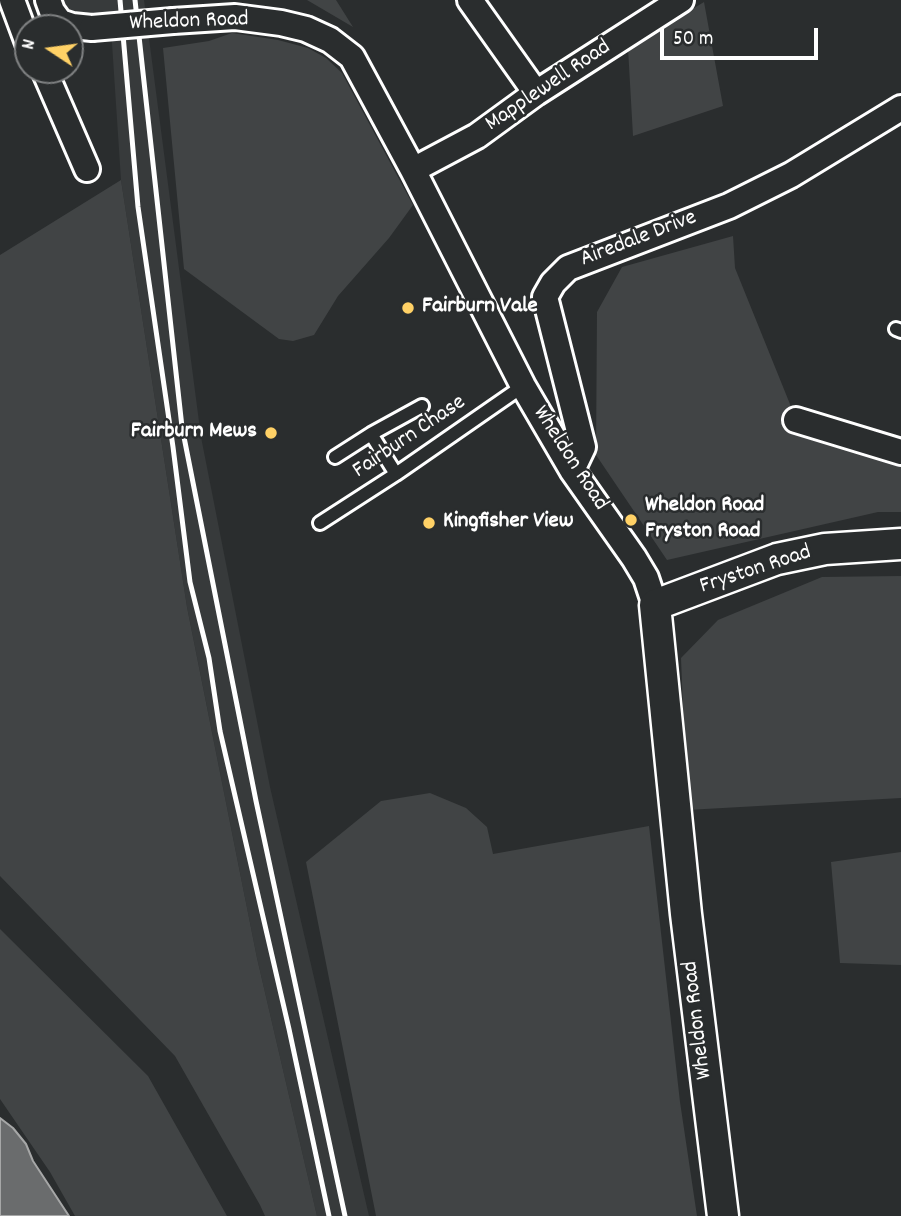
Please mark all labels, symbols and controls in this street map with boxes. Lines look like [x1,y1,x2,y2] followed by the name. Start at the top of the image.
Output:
[129,7,249,39] street label: Wheldon Road
[14,14,84,84] north arrow
[663,14,820,58] scale bar
[673,25,713,55] text: 50 m
[481,35,617,139] street label: Mapplewell Road
[16,37,44,52] text: N
[577,205,701,275] street label: Airedale Drive
[422,294,538,322] place label: Fairburn Vale
[400,300,416,316] marker: Fairburn Vale
[348,390,472,486] street label: Fairburn Chase
[525,401,613,517] street label: Wheldon Road
[131,419,257,447] place label: Fairburn Mews
[263,425,279,441] marker: Fairburn Mews
[645,493,764,547] place label: Wheldon Road Fryston Road
[443,509,574,537] place label: Kingfisher View
[623,512,639,528] marker: Wheldon Road Fryston Road
[421,515,437,531] marker: Kingfisher View
[697,540,815,602] street label: Fryston Road
[678,959,720,1081] street label: Wheldon Road

